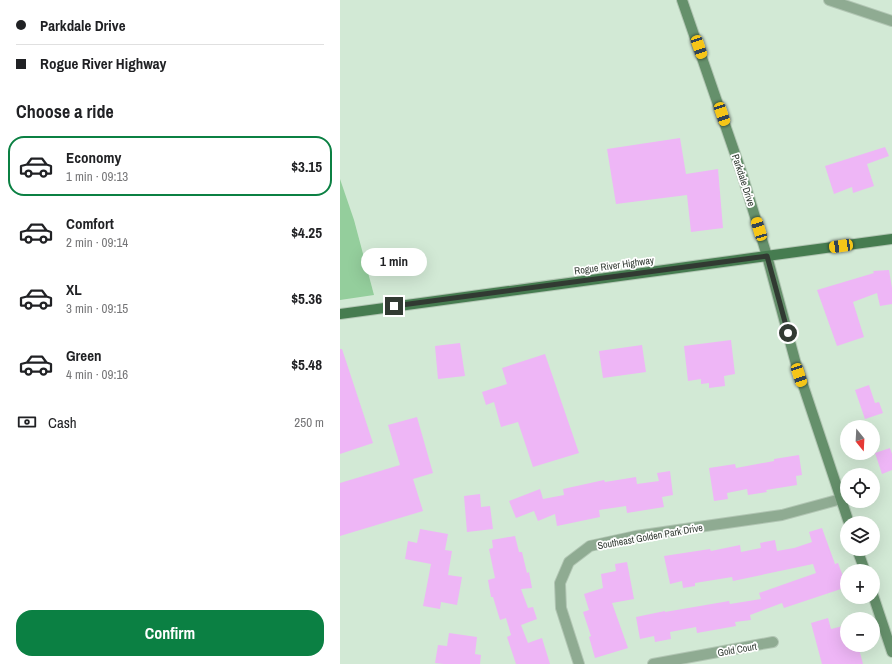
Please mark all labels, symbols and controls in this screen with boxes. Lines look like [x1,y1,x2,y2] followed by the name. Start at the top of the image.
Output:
[40,15,125,36] text: Parkdale Drive
[689,34,709,60] car
[40,53,166,74] text: Rogue River Highway
[16,99,114,124] text: Choose a ride
[712,101,732,127] car
[66,147,121,168] text: Economy
[18,148,54,184] icon: car
[729,152,758,208] street label: Parkdale Drive
[291,156,322,177] text: $3.15
[66,168,128,185] text: 1 min · 09:13
[66,213,114,234] text: Comfort
[18,214,54,250] icon: car
[750,216,768,242] car
[291,222,322,243] text: $4.25
[66,234,128,251] text: 2 min · 09:14
[828,238,854,254] car
[361,248,427,276] callout: 1 min
[380,253,408,270] text: 1 min
[573,253,656,278] street label: Rogue River Highway
[66,279,82,300] text: XL
[18,280,54,316] icon: car
[291,288,322,309] text: $5.36
[385,297,403,315] route end
[66,300,128,317] text: 3 min · 09:15
[779,324,797,342] route start
[66,345,102,366] text: Green
[18,346,54,382] icon: car
[291,354,322,375] text: $5.48
[790,362,808,388] car
[66,366,128,383] text: 4 min · 09:16
[16,411,38,433] icon: cash
[48,412,77,433] text: Cash
[294,414,324,431] text: 250 m
[840,420,880,460] north arrow
[840,420,880,652] map controls
[840,468,880,508] button: locate
[840,516,880,556] button: layers
[596,521,704,552] street label: Southeast Golden Park Drive
[840,564,880,604] button: +
[16,610,324,656] button: Confirm
[840,612,880,652] button: −
[716,640,758,659] street label: Gold Court

